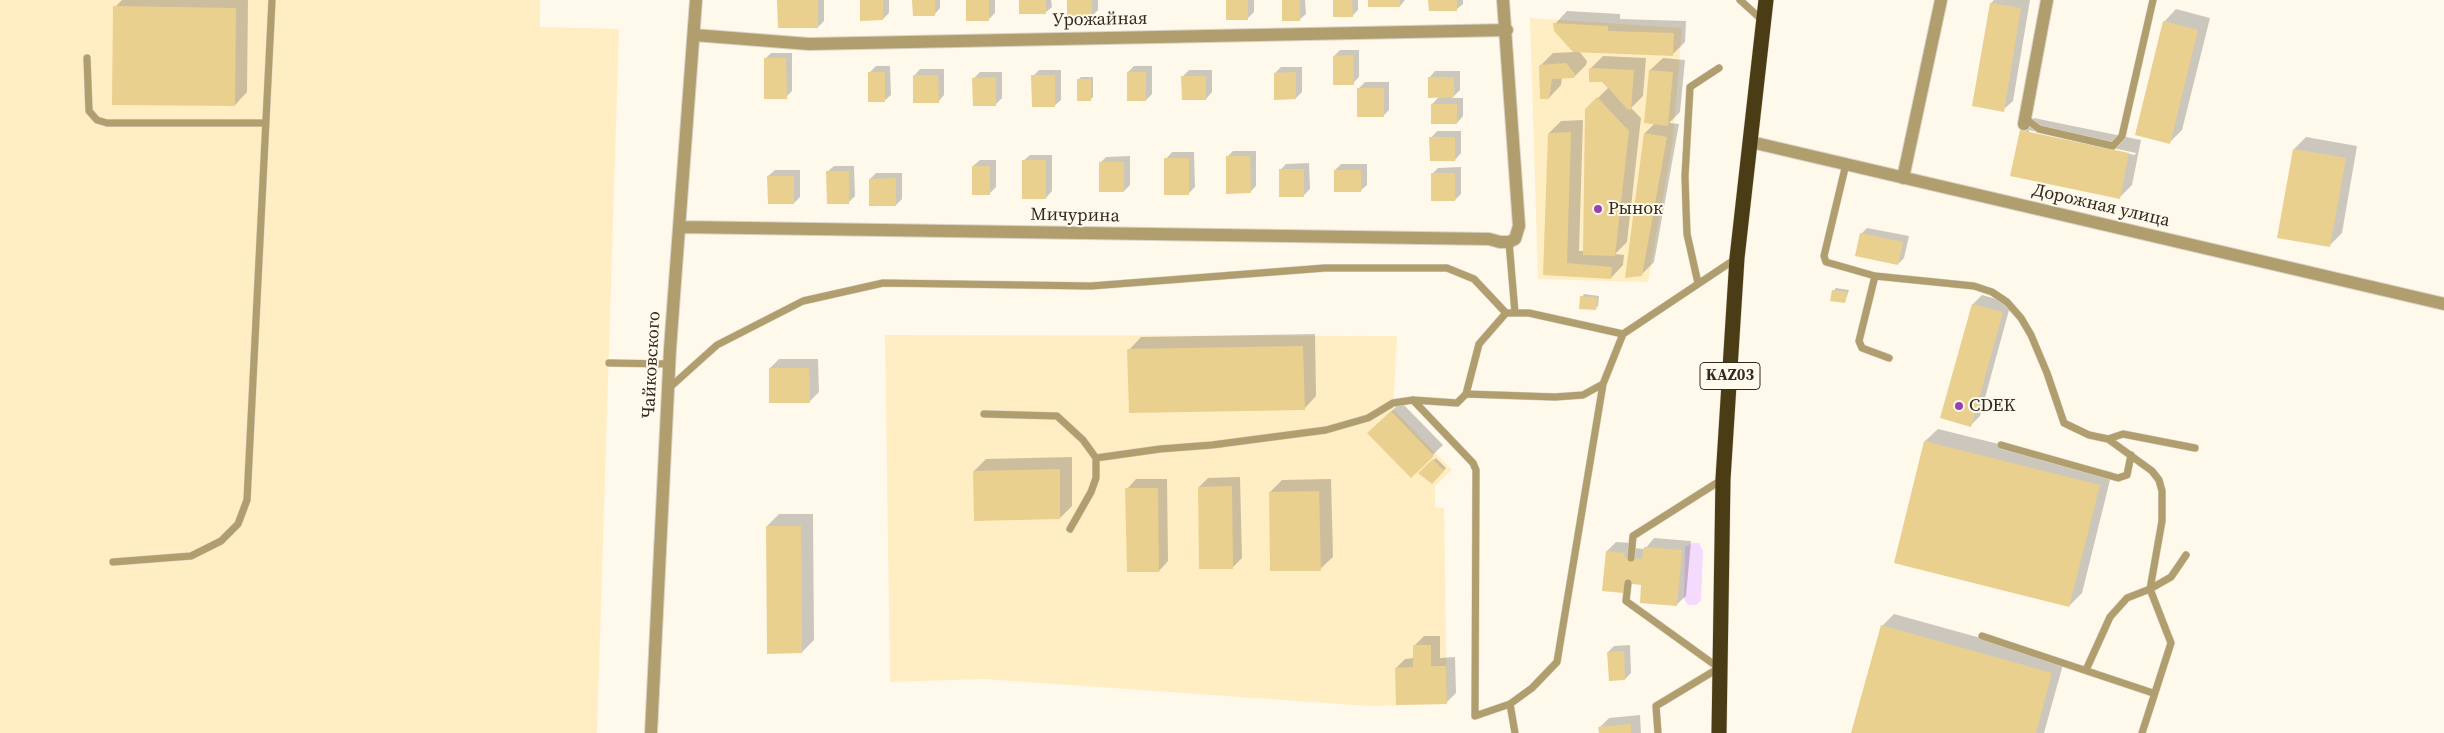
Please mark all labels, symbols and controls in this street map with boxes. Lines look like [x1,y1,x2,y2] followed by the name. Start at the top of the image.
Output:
[1052,8,1148,32] street label: Урожайная
[2030,180,2172,232] street label: Дорожная улица
[1608,198,1663,220] place label: Рынок
[1592,203,1604,215] marker: Рынок
[1030,204,1120,228] street label: Мичурина
[638,311,666,419] street label: Чайковского
[1700,362,1760,390] road number: KАZ03
[1969,395,2015,417] place label: CDEK
[1953,400,1965,412] marker: CDEK

